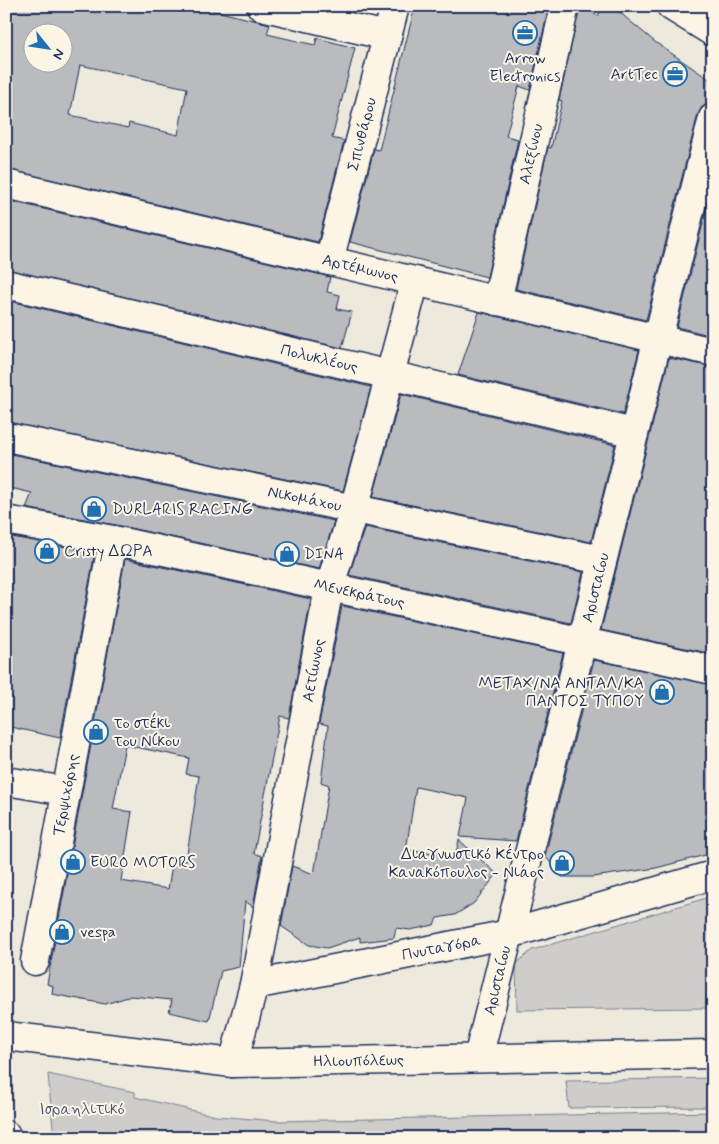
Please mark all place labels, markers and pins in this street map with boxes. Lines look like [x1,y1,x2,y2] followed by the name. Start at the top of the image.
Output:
[512,20,538,46] office icon: Arrow Electronics
[489,48,561,87] place label: Arrow Electronics
[662,61,688,87] office icon: ArtTec
[610,64,658,85] place label: ArtTec
[81,496,107,522] shop icon: DURLARIS RACING
[112,499,253,520] place label: DURLARIS RACING
[34,538,60,564] shop icon: Cristy ΔΩΡΑ
[64,541,153,562] place label: Cristy ΔΩΡΑ
[274,541,300,567] shop icon: DINA
[304,544,344,565] place label: DINA
[478,673,644,712] place label: ΜΕΤΑΧ/ΝΑ ΑΝΤΑΛ/ΚΑ ΠΑΝΤΟΣ ΤΥΠΟΥ
[649,679,675,705] shop icon: ΜΕΤΑΧ/ΝΑ ΑΝΤΑΛ/ΚΑ ΠΑΝΤΟΣ ΤΥΠΟΥ
[113,712,179,752] place label: το στέκι του Νίκου
[83,719,109,745] shop icon: το στέκι του Νίκου
[389,843,544,883] place label: Διαγνωστικό Κέντρο Κανακόπουλος - Νιάος
[60,849,86,875] shop icon: EURO MOTORS
[549,850,575,876] shop icon: Διαγνωστικό Κέντρο Κανακόπουλος - Νιάος
[90,852,196,873] place label: EURO MOTORS
[49,919,75,945] shop icon: vespa
[80,922,116,943] place label: vespa

